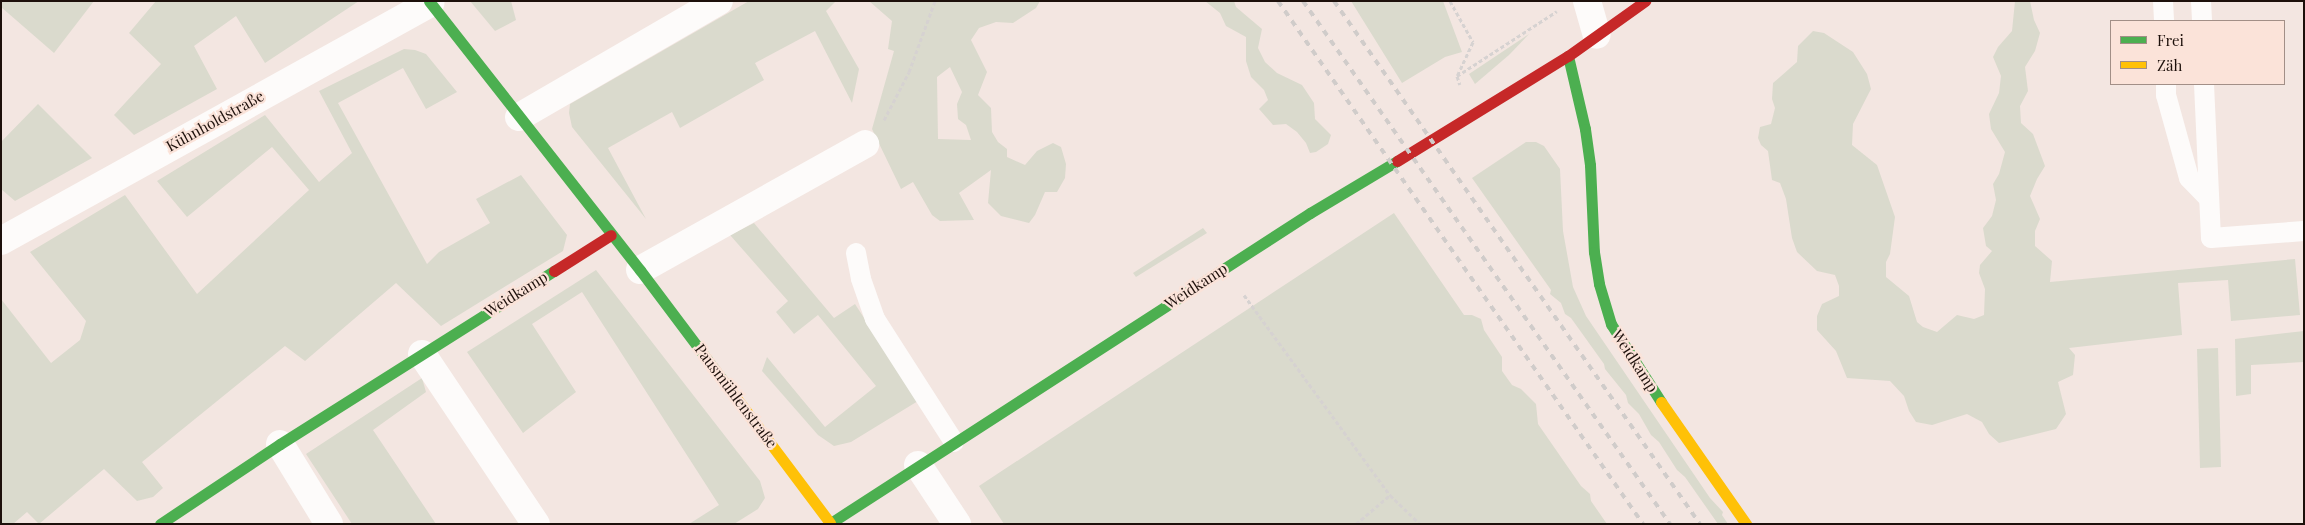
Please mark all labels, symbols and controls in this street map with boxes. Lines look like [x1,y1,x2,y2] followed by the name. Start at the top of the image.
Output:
[2110,20,2285,85] legend
[2157,30,2184,50] text: Frei
[2157,55,2182,75] text: Zäh
[163,87,267,155] street label: Kühnholdstraße
[1161,259,1231,313] street label: Weidkamp
[481,268,551,320] street label: Weidkamp
[1608,326,1662,396] street label: Weidkamp
[691,340,781,452] street label: Pausmühlenstraße

